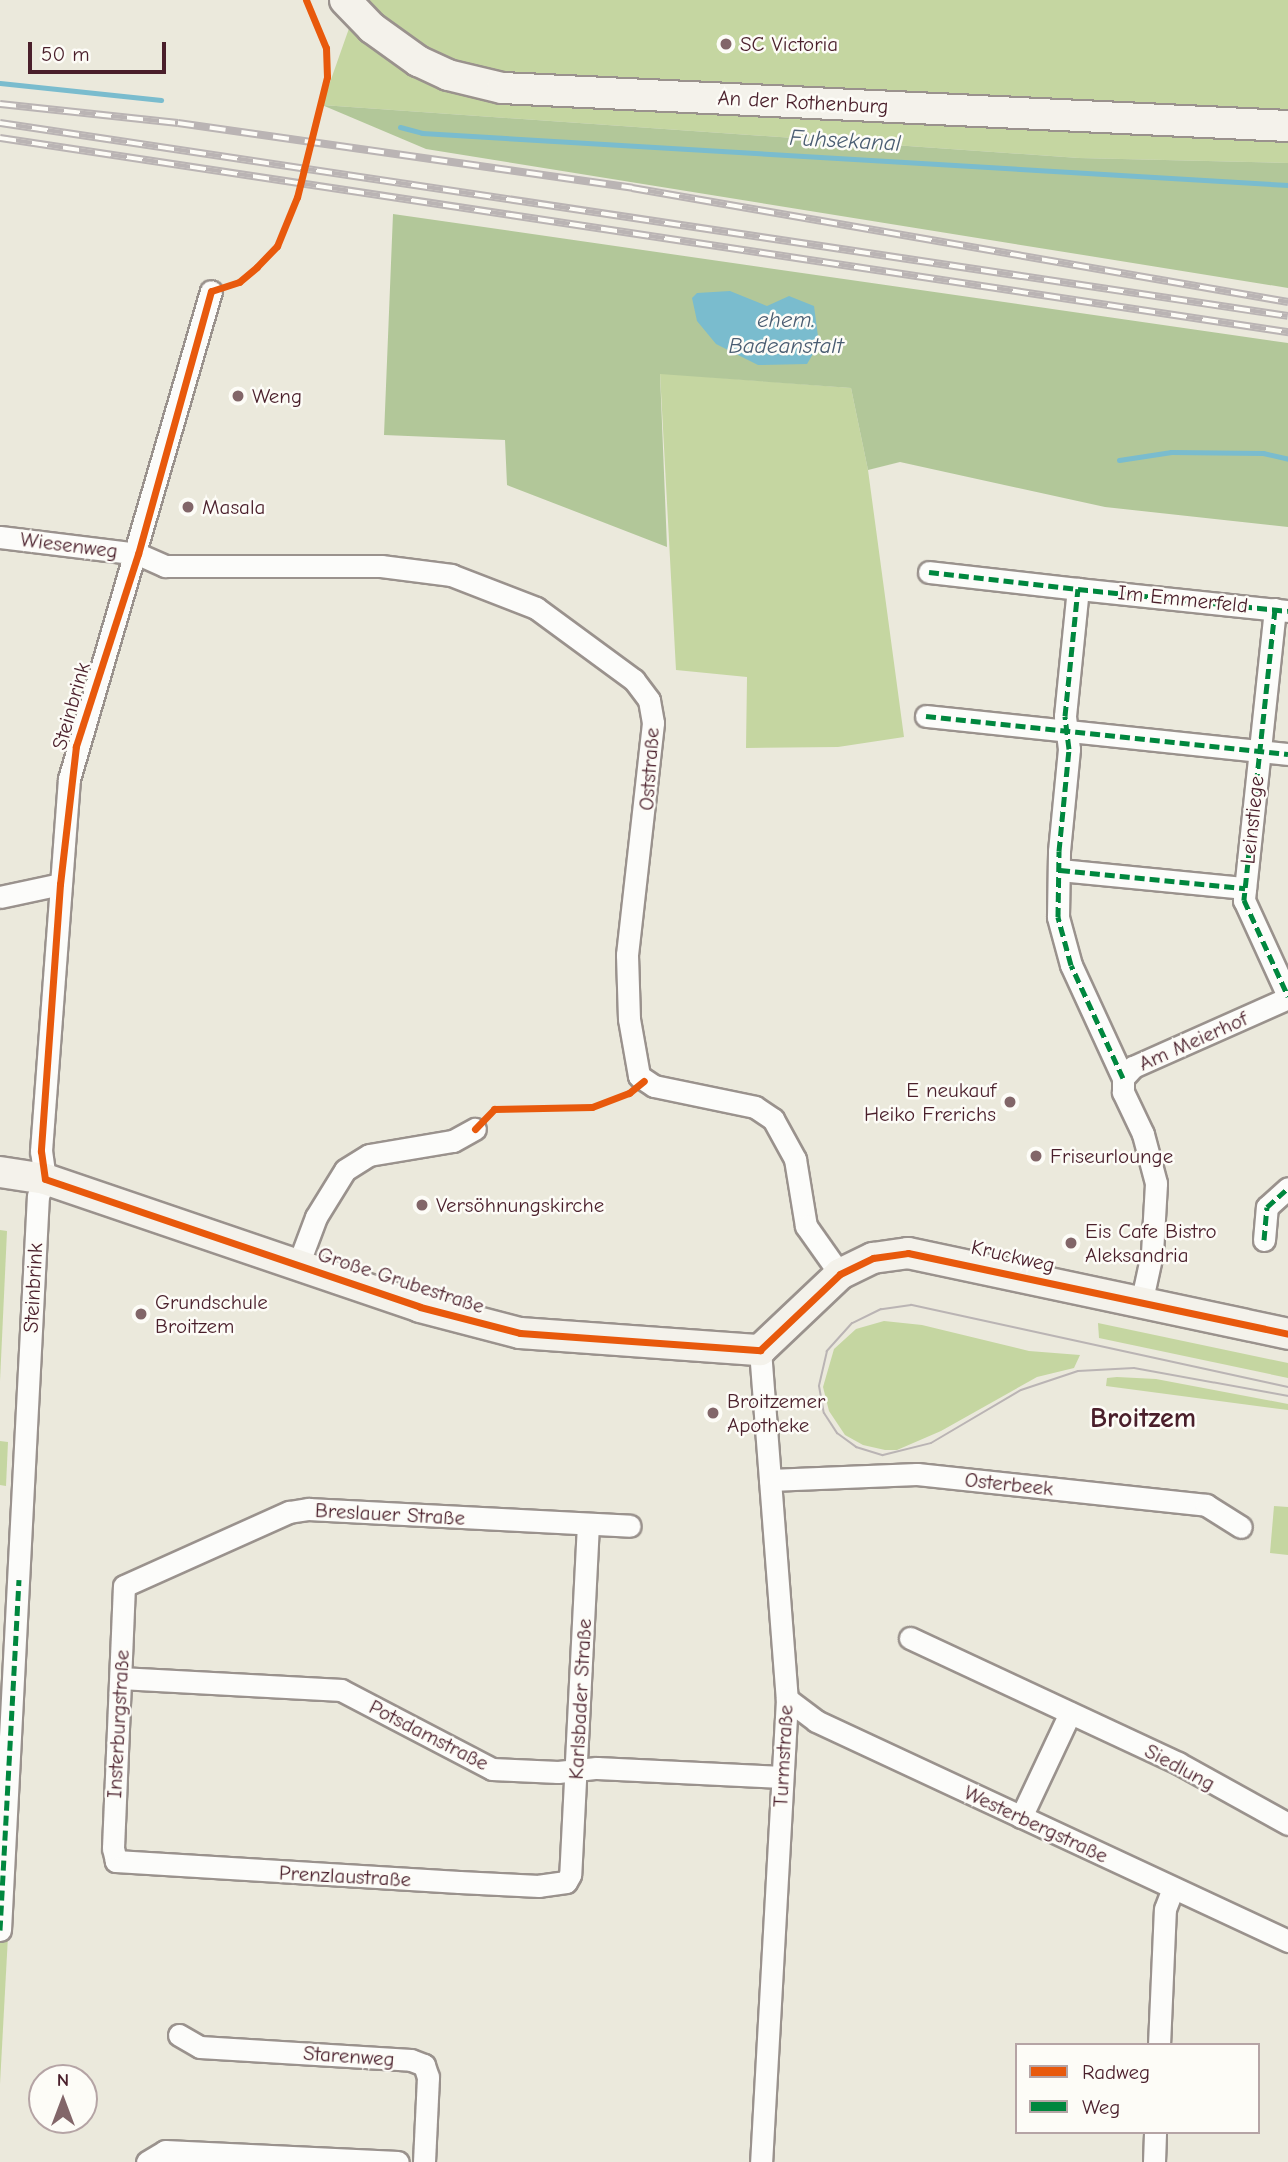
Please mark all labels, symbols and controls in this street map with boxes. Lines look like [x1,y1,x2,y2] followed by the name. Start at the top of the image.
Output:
[32,28,170,72] scale bar
[740,31,838,57] place label: SC Victoria
[718,36,734,52] marker: SC Victoria
[41,42,90,66] text: 50 m
[717,85,889,119] street label: An der Rothenburg
[789,124,901,158] water label: Fuhsekanal
[729,306,843,360] water label: ehem. Badeanstalt
[252,383,302,409] place label: Weng
[230,388,246,404] marker: Weng
[202,494,265,520] place label: Masala
[180,499,196,515] marker: Masala
[19,527,119,563] street label: Wiesenweg
[1117,580,1249,618] street label: Im Emmerfeld
[46,659,96,753] street label: Steinbrink
[634,727,664,811] street label: Oststraße
[1235,775,1269,865] street label: Leinstiege
[1135,1006,1251,1076] street label: Am Meierhof
[864,1077,996,1127] place label: E neukauf Heiko Frerichs
[1002,1094,1018,1110] marker: E neukauf Heiko Frerichs
[1050,1143,1173,1169] place label: Friseurlounge
[1028,1148,1044,1164] marker: Friseurlounge
[436,1192,604,1218] place label: Versöhnungskirche
[414,1197,430,1213] marker: Versöhnungskirche
[1085,1218,1217,1268] place label: Eis Cafe Bistro Aleksandria
[969,1234,1057,1278] street label: Kruckweg
[1063,1235,1079,1251] marker: Eis Cafe Bistro Aleksandria
[315,1241,487,1319] street label: Große Grubestraße
[18,1242,48,1334] street label: Steinbrink
[155,1289,268,1339] place label: Grundschule Broitzem
[133,1306,149,1322] marker: Grundschule Broitzem
[727,1388,825,1438] place label: Broitzemer Apotheke
[1090,1401,1196,1435] district label: Broitzem
[705,1405,721,1421] marker: Broitzemer Apotheke
[963,1467,1055,1501] street label: Osterbeek
[314,1497,466,1531] street label: Breslauer Straße
[563,1618,597,1780] street label: Karlsbader Straße
[102,1649,134,1799] street label: Insterburgstraße
[365,1694,493,1776] street label: Potsdamstraße
[768,1704,798,1808] street label: Turmstraße
[1140,1738,1220,1796] street label: Siedlung
[960,1780,1112,1868] street label: Westerbergstraße
[278,1860,412,1892] street label: Prenzlaustraße
[302,2040,396,2072] street label: Starenweg
[1015,2043,1260,2134] legend
[1082,2060,1150,2084] text: Radweg
[28,2064,98,2134] north arrow
[57,2069,69,2091] text: N
[1082,2095,1120,2119] text: Weg

